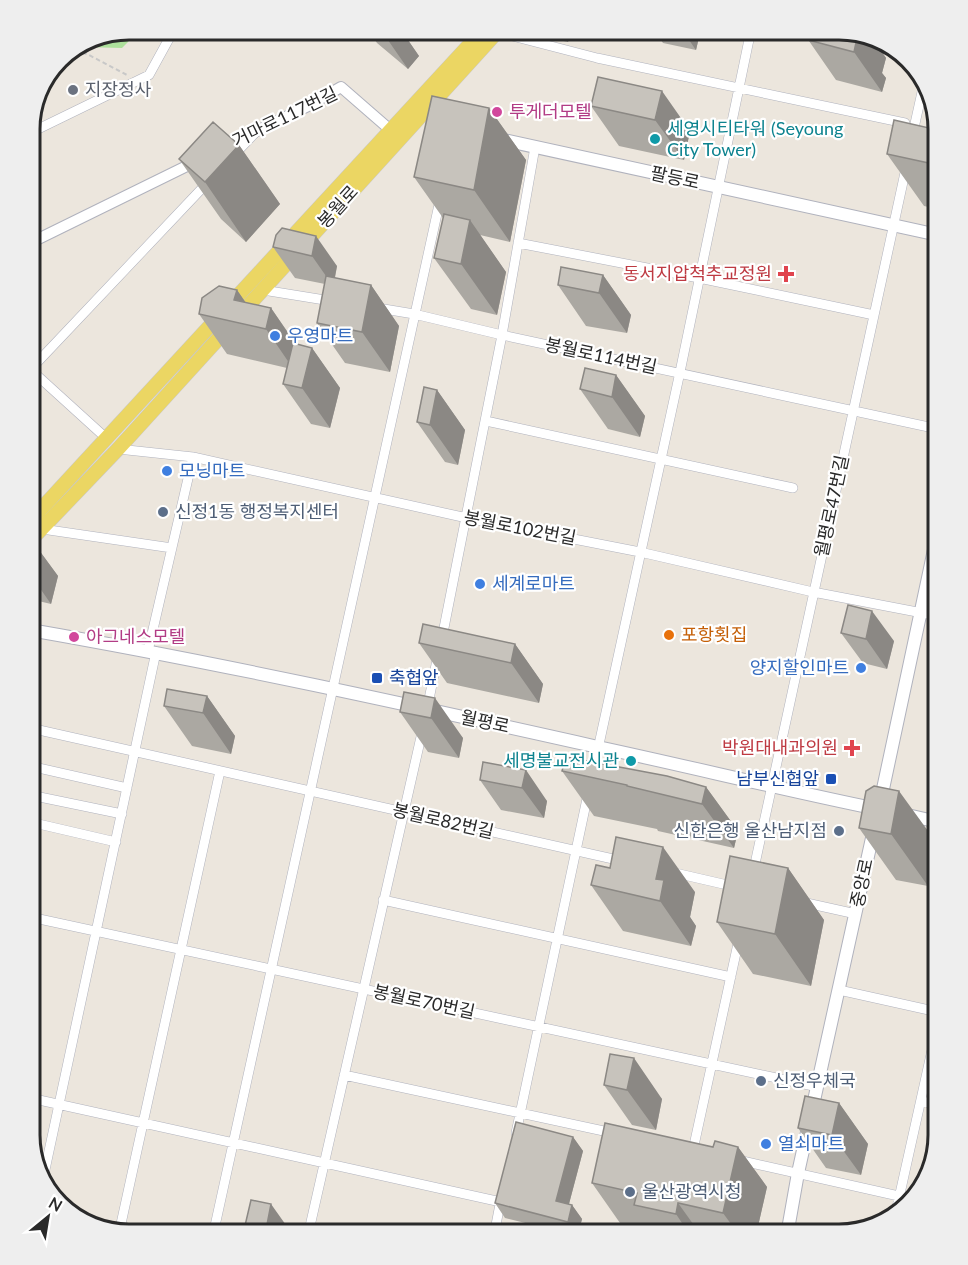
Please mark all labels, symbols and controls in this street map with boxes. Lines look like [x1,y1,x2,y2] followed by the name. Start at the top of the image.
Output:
[85,78,152,100] place label: 지장정사
[228,81,341,151] street label: 거마로117번길
[66,83,80,97] marker: 지장정사
[509,100,592,122] place label: 투게더모텔
[490,105,504,119] marker: 투게더모텔
[667,117,843,160] place label: 세영시티타워 (Seyoung City Tower)
[648,132,662,146] marker: 세영시티타워 (Seyoung City Tower)
[649,161,702,193] street label: 팔등로
[312,181,362,232] street label: 봉월로
[623,262,772,284] place label: 동서지압척추교정원
[777,265,795,283] marker: 동서지압척추교정원
[287,324,353,346] place label: 우영마트
[268,329,282,343] marker: 우영마트
[543,332,659,378] street label: 봉월로114번길
[809,453,853,559] street label: 월평로47번길
[179,459,245,481] place label: 모닝마트
[160,464,174,478] marker: 모닝마트
[175,500,339,522] place label: 신정1동 행정복지센터
[156,505,170,519] marker: 신정1동 행정복지센터
[462,505,578,549] street label: 봉월로102번길
[492,572,575,594] place label: 세계로마트
[473,577,487,591] marker: 세계로마트
[681,623,747,645] place label: 포항횟집
[86,625,185,647] place label: 아그네스모텔
[662,628,676,642] marker: 포항횟집
[67,630,81,644] marker: 아그네스모텔
[750,656,849,678] place label: 양지할인마트
[854,661,868,675] marker: 양지할인마트
[389,666,439,688] place label: 축협앞
[370,671,384,685] marker: 축협앞
[459,705,512,737] street label: 월평로
[722,736,838,758] place label: 박원대내과의원
[843,739,861,757] marker: 박원대내과의원
[503,749,619,771] place label: 세명불교전시관
[624,754,638,768] marker: 세명불교전시관
[736,767,819,789] place label: 남부신협앞
[824,772,838,786] marker: 남부신협앞
[390,798,496,842] street label: 봉월로82번길
[673,819,827,841] place label: 신한은행 울산남지점
[832,824,846,838] marker: 신한은행 울산남지점
[845,856,877,909] street label: 중앙로
[371,979,477,1023] street label: 봉월로70번길
[773,1069,856,1091] place label: 신정우체국
[754,1074,768,1088] marker: 신정우체국
[778,1132,844,1154] place label: 열쇠마트
[759,1137,773,1151] marker: 열쇠마트
[642,1180,741,1202] place label: 울산광역시청
[623,1185,637,1199] marker: 울산광역시청
[18,1187,78,1247] north arrow
[46,1192,66,1215] text: N

